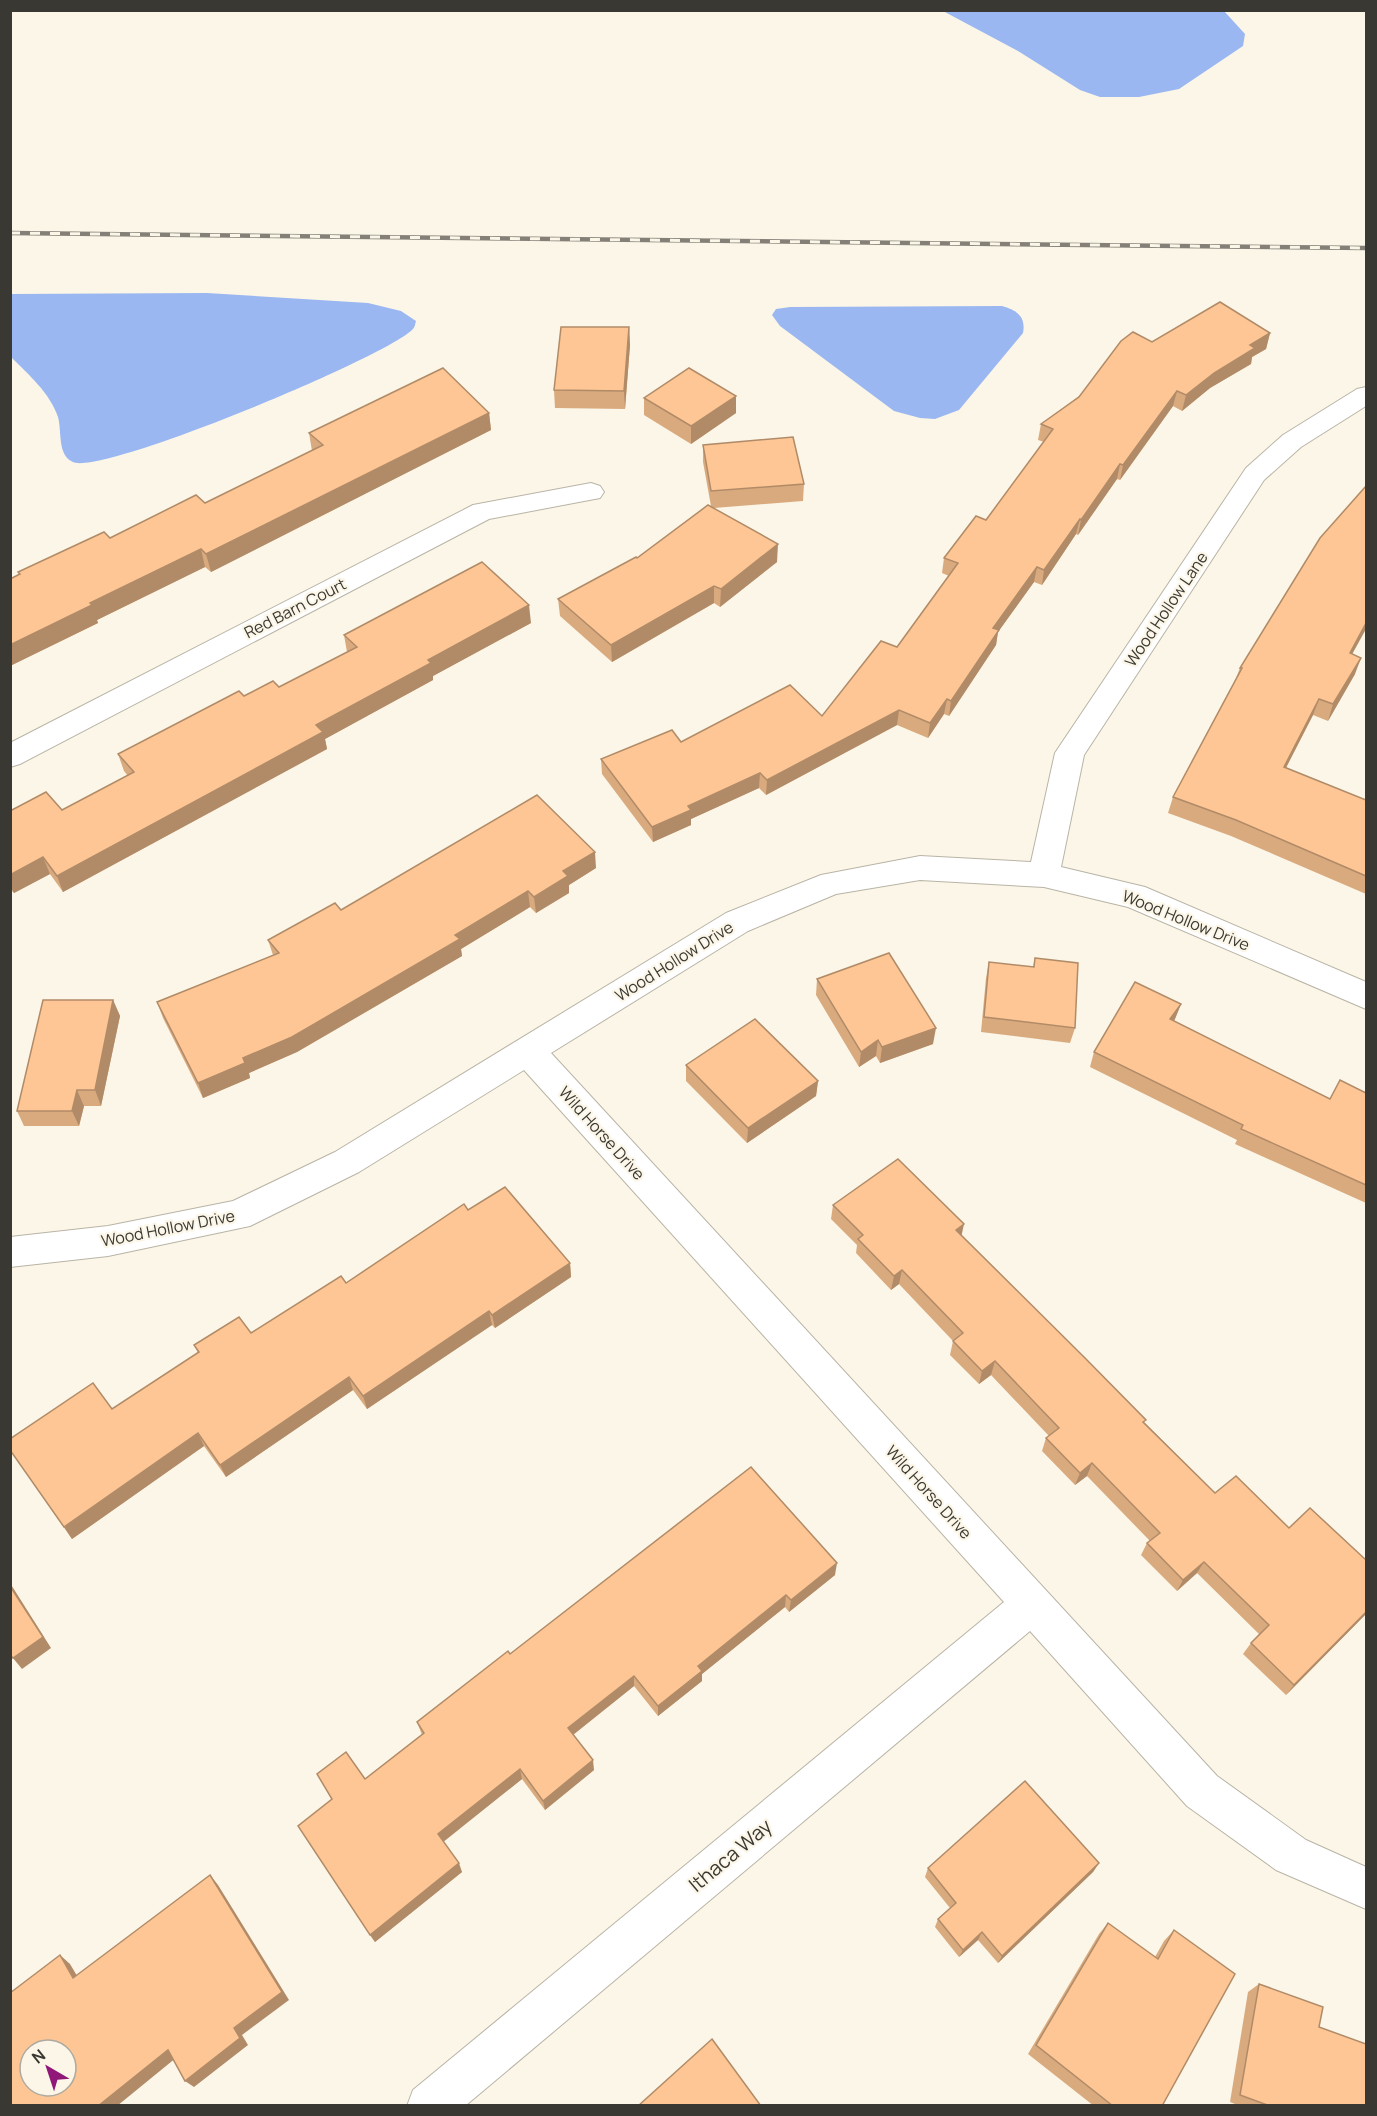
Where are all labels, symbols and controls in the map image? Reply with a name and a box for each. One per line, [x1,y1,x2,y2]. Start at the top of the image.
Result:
street label: Wood Hollow Lane [1119,547,1213,671]
street label: Red Barn Court [240,573,350,643]
street label: Wood Hollow Drive [1119,884,1253,956]
street label: Wood Hollow Drive [611,916,737,1006]
street label: Wild Horse Drive [554,1081,650,1185]
street label: Wood Hollow Drive [99,1204,237,1252]
street label: Wild Horse Drive [881,1440,977,1544]
street label: Ithaca Way [683,1812,778,1898]
north arrow [18,2038,78,2098]
text: N [27,2044,50,2069]

